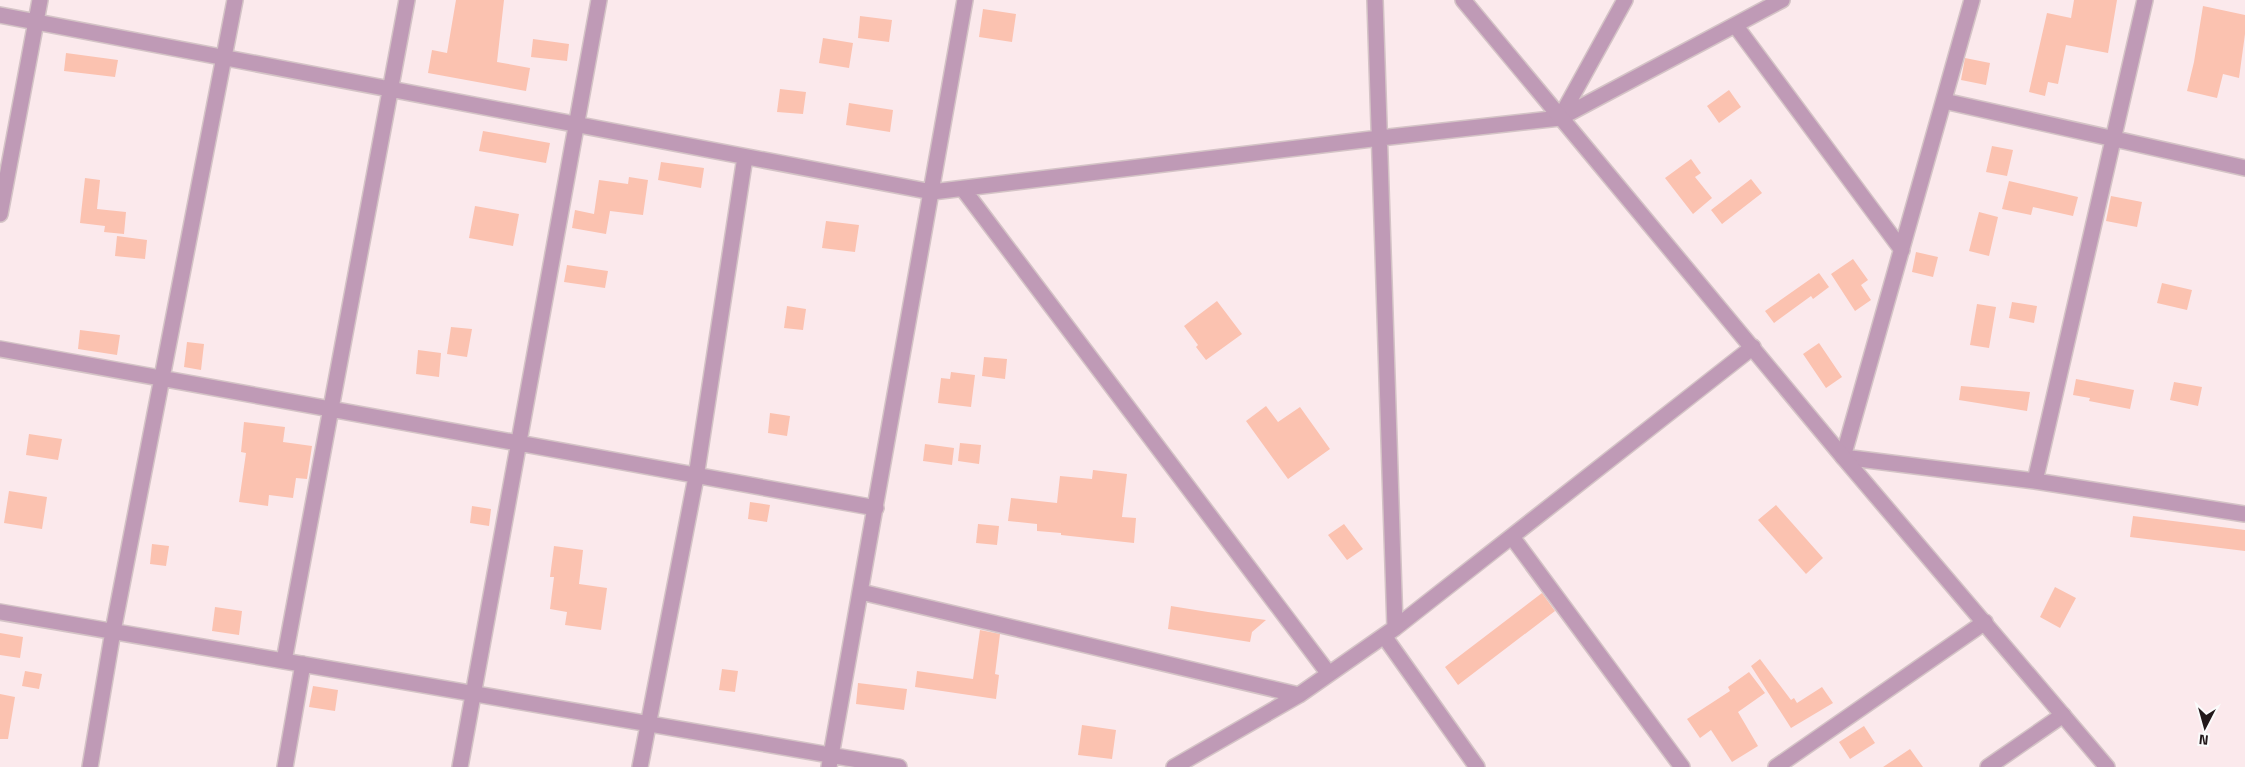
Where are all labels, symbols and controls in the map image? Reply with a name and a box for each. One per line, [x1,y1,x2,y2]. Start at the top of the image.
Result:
north arrow [2180,702,2230,752]
text: N [2198,729,2210,751]

